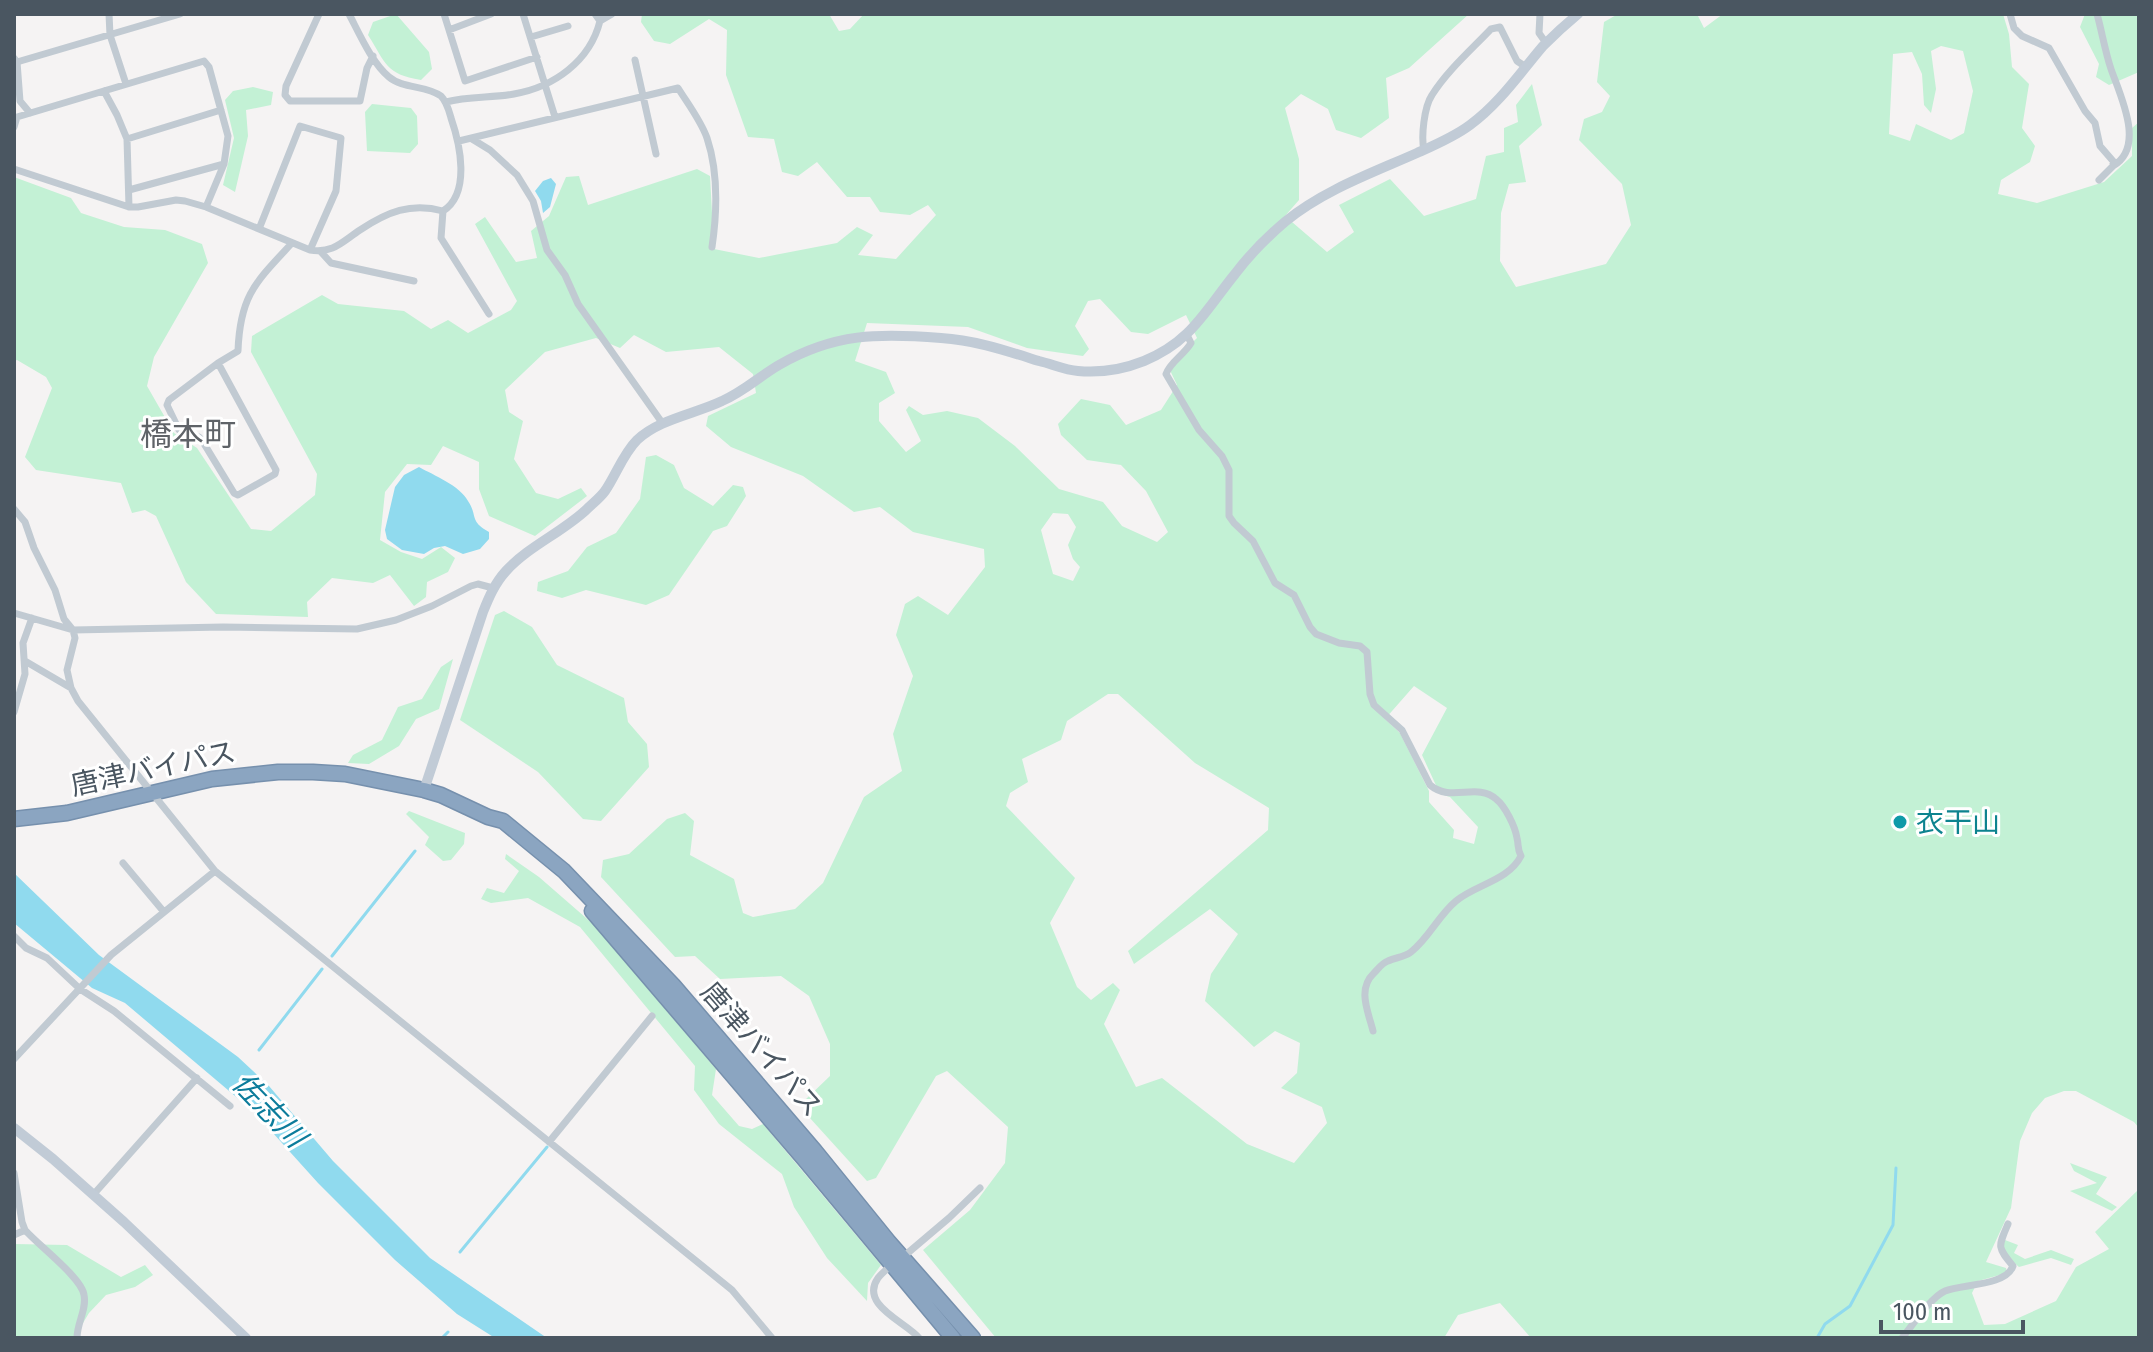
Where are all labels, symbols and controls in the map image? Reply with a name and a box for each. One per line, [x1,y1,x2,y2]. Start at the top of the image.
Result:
district label: 橋本町 [140,415,236,453]
street label: 唐津バイパス [68,735,238,802]
place label: 衣干山 [1916,806,2000,839]
marker: 衣干山 [1891,813,1909,831]
street label: 唐津バイパス [694,975,829,1123]
water label: 佐志川 [225,1065,315,1157]
scale bar [1881,1284,2023,1334]
text: 100 m [1893,1298,1951,1326]

